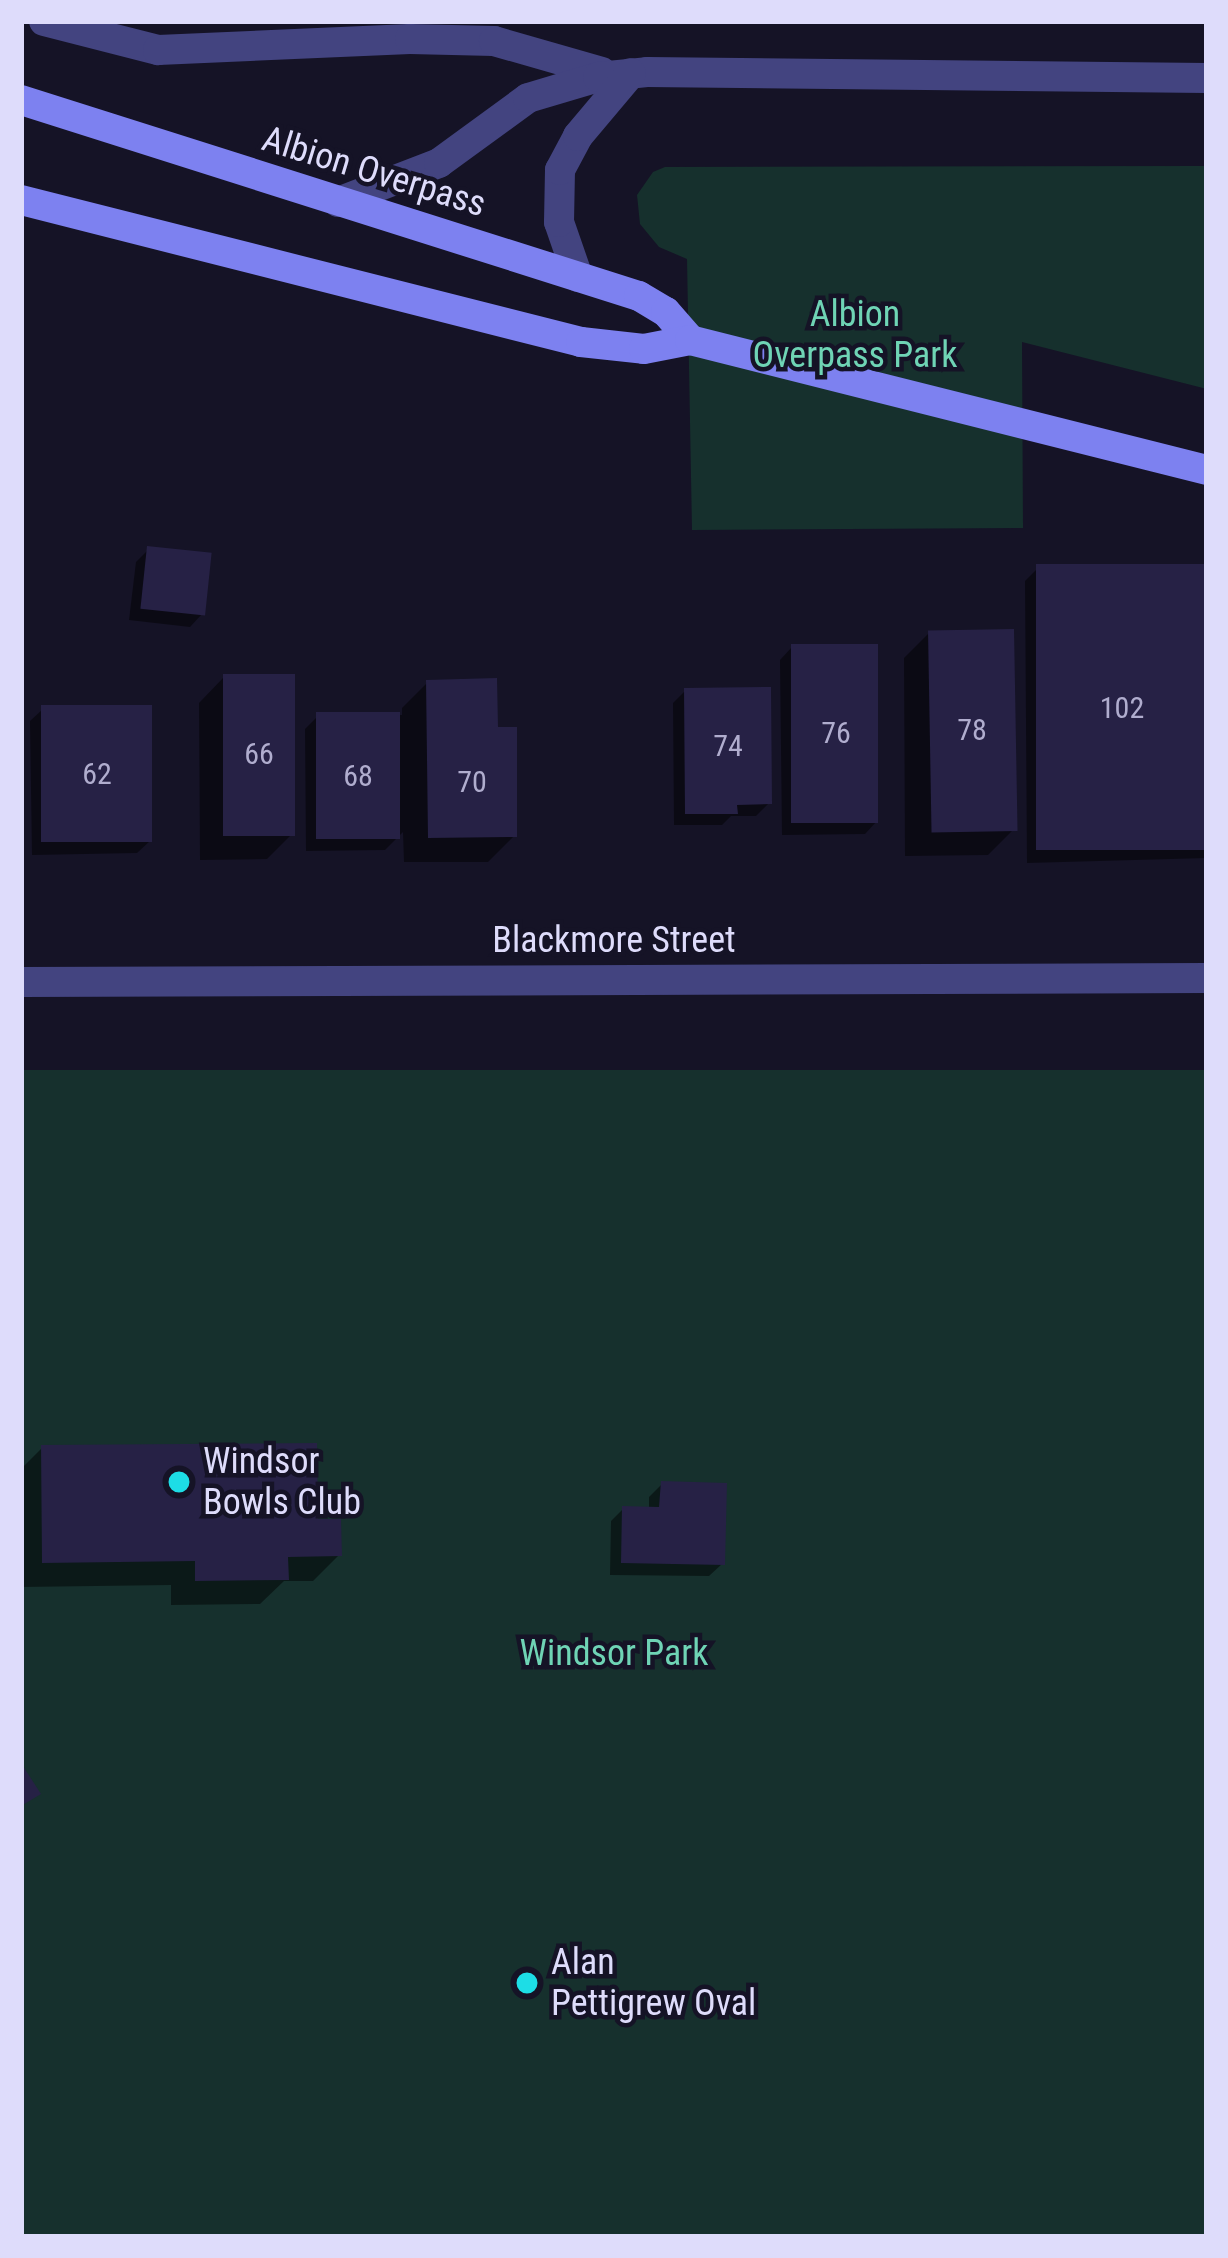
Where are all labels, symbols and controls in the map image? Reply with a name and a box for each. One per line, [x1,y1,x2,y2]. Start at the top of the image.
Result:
street label: Albion Overpass [257,118,491,226]
park label: Albion Overpass Park [753,292,957,377]
house number: 102 [1100,690,1144,726]
house number: 78 [957,712,987,748]
house number: 76 [821,715,851,751]
house number: 74 [713,728,743,764]
house number: 66 [244,736,274,772]
house number: 62 [82,756,112,792]
house number: 68 [343,758,373,794]
house number: 70 [457,764,487,800]
street label: Blackmore Street [492,919,736,963]
place label: Windsor Bowls Club [203,1439,361,1524]
marker: Windsor Bowls Club [166,1469,192,1495]
park label: Windsor Park [520,1632,708,1676]
place label: Alan Pettigrew Oval [551,1940,756,2025]
marker: Alan Pettigrew Oval [514,1970,540,1996]

